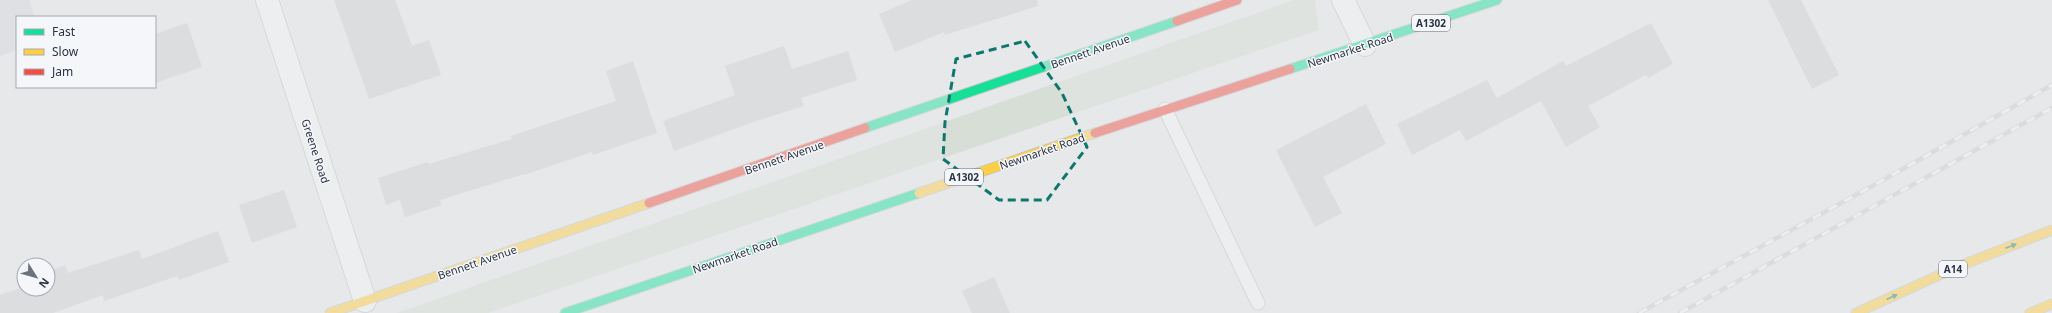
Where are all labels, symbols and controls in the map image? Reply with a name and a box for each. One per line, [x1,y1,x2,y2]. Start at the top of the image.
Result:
road number: A1302 [1412,15,1450,31]
legend [16,16,156,88]
text: Fast [52,23,76,40]
street label: Newmarket Road [1305,29,1395,71]
street label: Bennett Avenue [1049,30,1131,72]
text: Slow [52,43,79,60]
text: Jam [51,63,73,80]
street label: Greene Road [299,117,333,185]
street label: Newmarket Road [997,129,1087,173]
street label: Bennett Avenue [743,136,825,178]
road number: A1302 [945,169,983,185]
street label: Newmarket Road [690,233,780,277]
street label: Bennett Avenue [436,241,518,283]
one-way arrow [2006,243,2018,249]
north arrow [16,257,56,297]
road number: A14 [1939,261,1967,277]
text: N [36,275,53,291]
one-way arrow [1886,294,1897,300]

